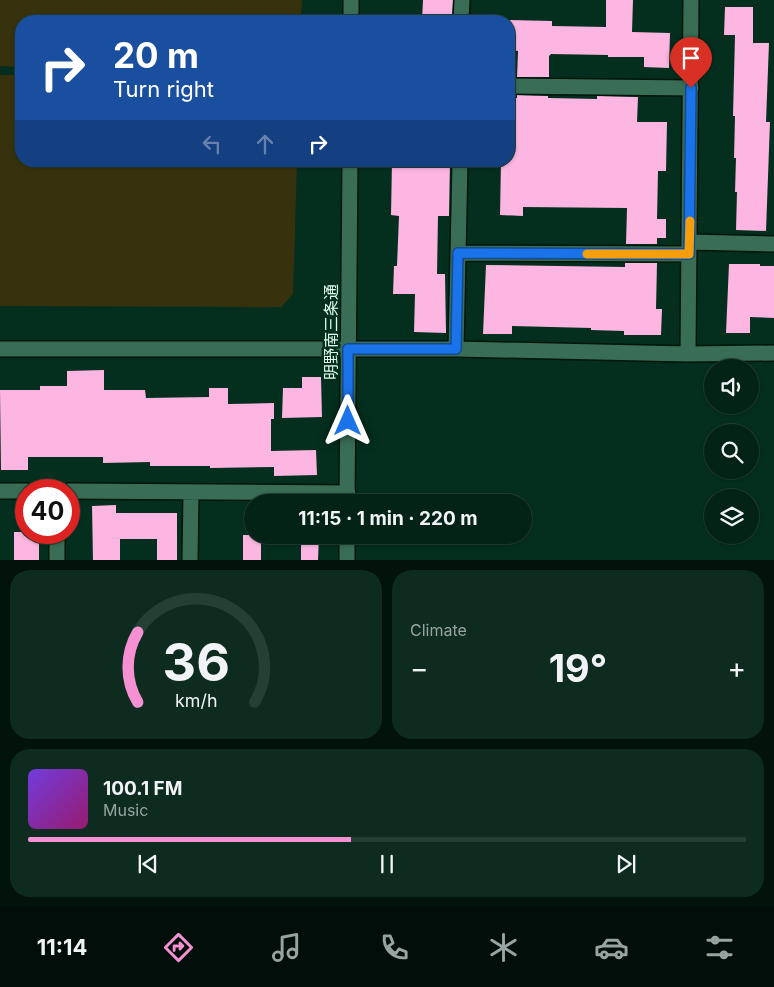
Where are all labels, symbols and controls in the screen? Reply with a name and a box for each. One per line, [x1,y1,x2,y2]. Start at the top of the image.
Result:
text: 20 m [113,34,199,76]
icon: right [30,35,95,100]
pin [670,37,712,88]
icon: arrive [677,44,705,72]
text: Turn right [113,76,214,102]
icon: left [198,130,226,158]
icon: ahead [251,130,279,158]
icon: right [304,130,332,158]
street label: 明野南三条通 [321,284,341,380]
map controls [704,359,759,544]
button: sound [704,359,759,414]
position arrow [321,394,373,446]
button: search [704,424,759,479]
speed limit sign: 40 [15,479,80,544]
button: layers [704,489,759,544]
text: 11:15 · 1 min · 220 m [298,507,478,530]
text: Climate [410,620,467,640]
text: 36 [162,631,230,694]
text: 19° [549,645,607,691]
text: − [410,651,429,685]
text: + [727,651,746,685]
text: km/h [175,690,217,711]
text: 100.1 FM [103,777,182,800]
text: Music [103,800,148,820]
icon: previous [134,850,162,878]
icon: pause [373,850,401,878]
icon: next [612,850,640,878]
icon: directions [161,930,196,965]
icon: music [269,930,304,965]
icon: phone [377,930,412,965]
icon: climate [486,930,521,965]
icon: car [594,930,629,965]
icon: filters [702,930,737,965]
text: 11:14 [37,934,87,960]

